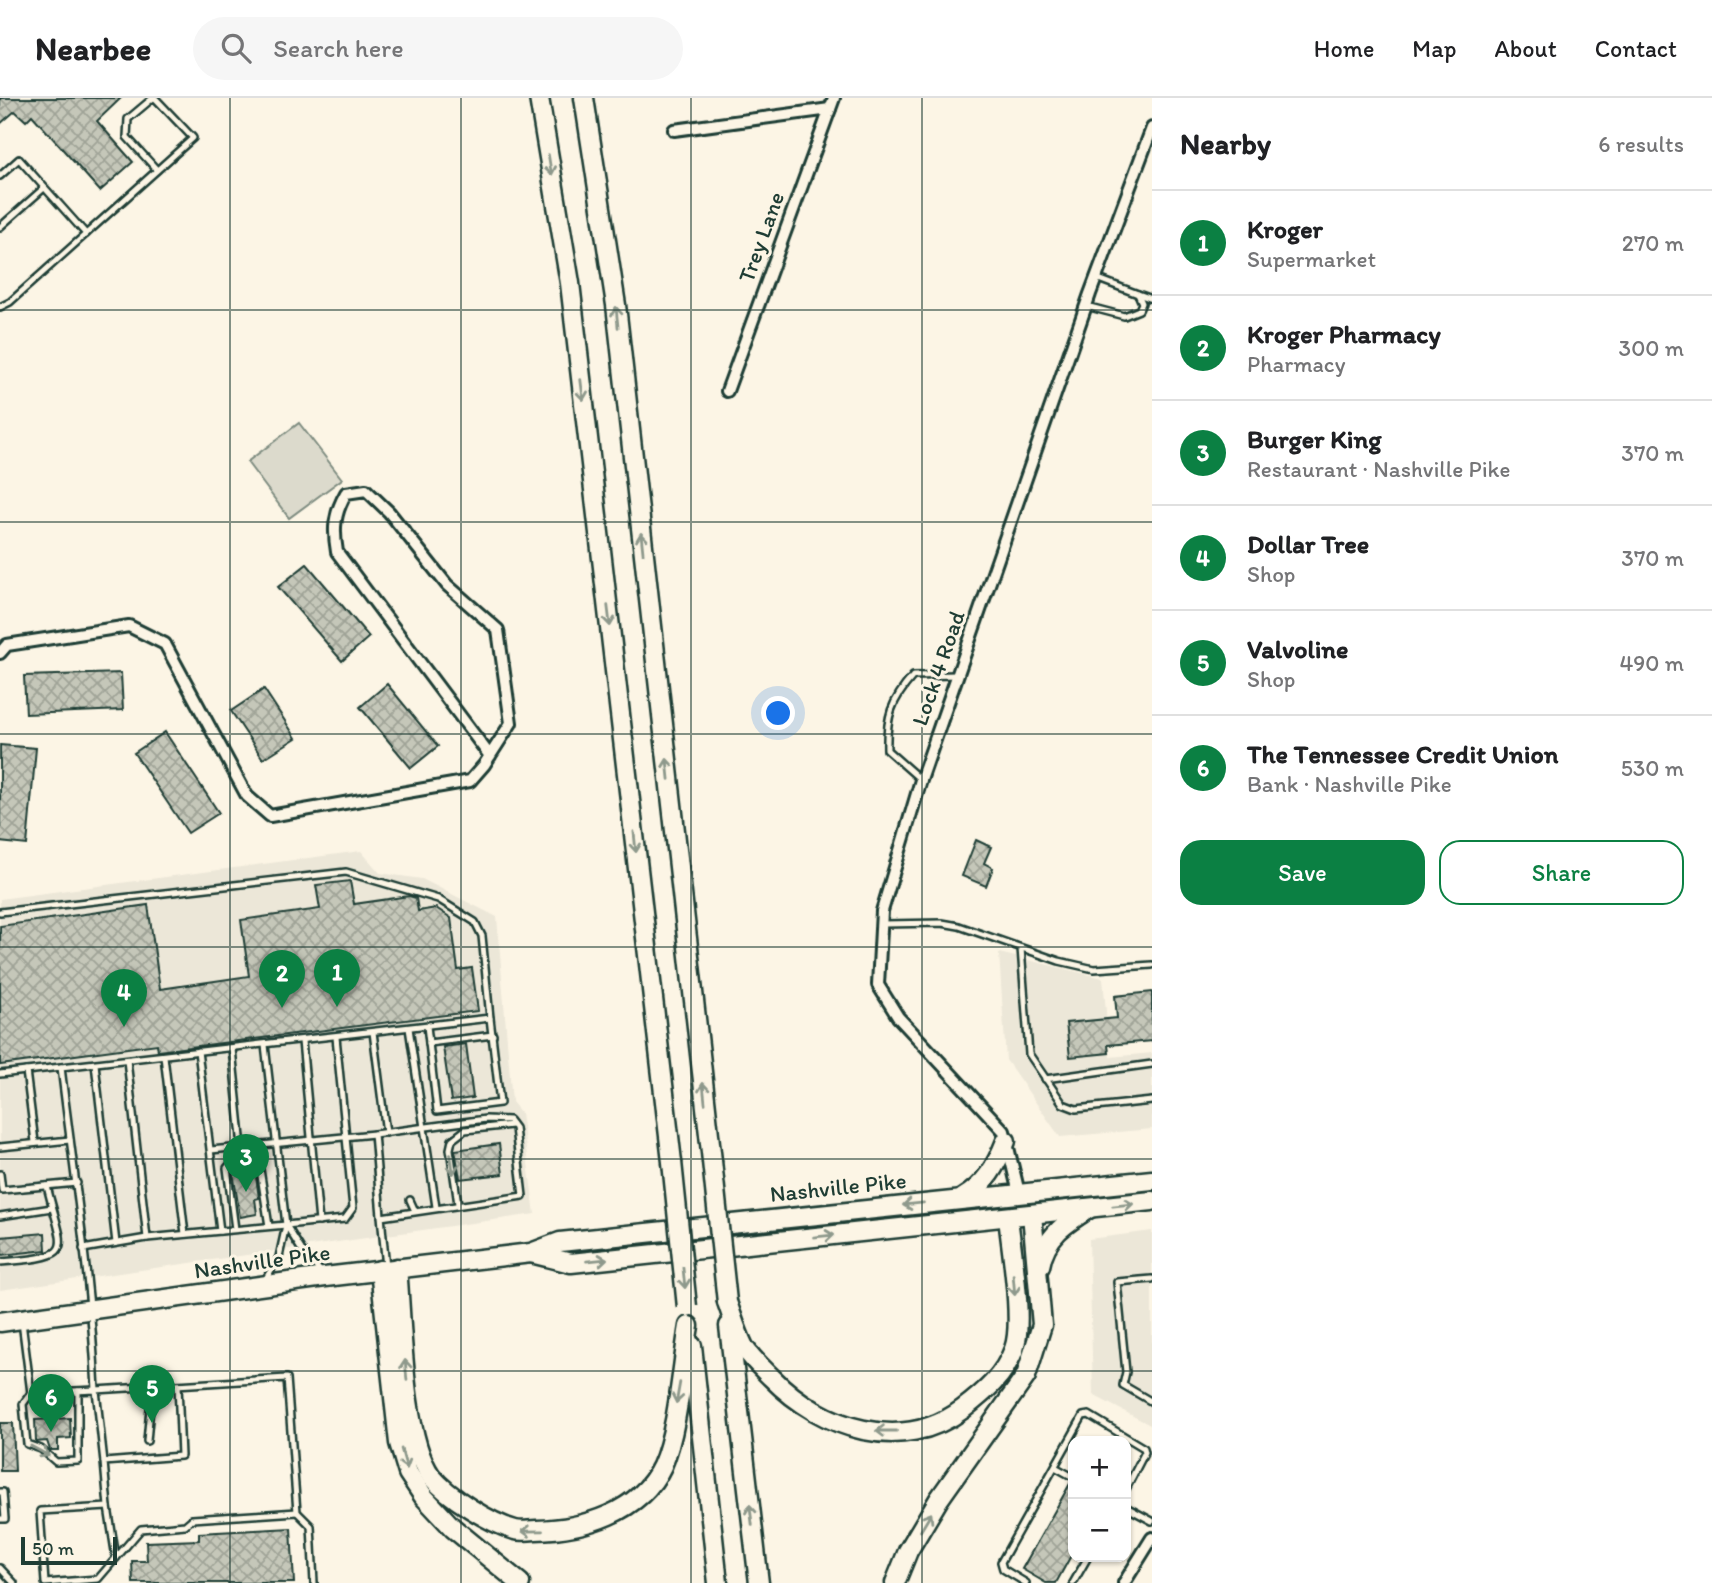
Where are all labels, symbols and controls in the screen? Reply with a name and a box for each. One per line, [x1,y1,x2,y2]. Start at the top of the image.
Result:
search box [193,17,683,80]
text: Nearbee [35,29,151,68]
icon: search [217,29,255,67]
text: Search here [273,32,404,64]
text: Home [1314,34,1374,63]
text: Map [1412,34,1456,63]
text: About [1494,34,1557,63]
text: Contact [1595,34,1677,63]
text: Nearby [1180,125,1271,162]
text: 6 results [1598,130,1684,158]
one-way arrow [544,153,557,176]
street label: Trey Lane [732,188,790,286]
text: Kroger [1247,213,1323,245]
text: 1 [1198,229,1208,257]
text: 270 m [1622,229,1684,257]
text: Supermarket [1247,245,1376,273]
one-way arrow [610,306,623,329]
text: Kroger Pharmacy [1247,318,1441,350]
text: 2 [1197,334,1209,362]
text: 300 m [1619,334,1684,362]
text: Pharmacy [1247,350,1345,378]
one-way arrow [576,379,589,401]
text: Burger King [1247,423,1381,455]
text: 3 [1197,439,1209,467]
text: 370 m [1621,439,1684,467]
text: Restaurant · Nashville Pike [1247,455,1510,483]
text: Dollar Tree [1247,528,1369,560]
one-way arrow [636,533,649,555]
text: 4 [1196,544,1210,572]
text: 370 m [1621,544,1684,572]
text: Shop [1247,560,1295,588]
one-way arrow [603,605,616,627]
street label: Lock 4 Road [905,607,971,729]
text: Valvoline [1247,633,1348,665]
text: 5 [1197,649,1209,677]
text: 490 m [1619,649,1684,677]
text: Shop [1247,665,1295,693]
your location [761,696,795,730]
text: The Tennessee Credit Union [1247,738,1558,770]
text: 6 [1197,754,1209,782]
text: 530 m [1621,754,1684,782]
one-way arrow [661,759,674,781]
text: Bank · Nashville Pike [1247,770,1452,798]
one-way arrow [629,831,642,853]
button: Save [1180,840,1425,905]
button: Share [1439,840,1684,905]
pin: 1 [314,949,360,1007]
pin: 2 [259,950,305,1008]
pin: 4 [101,969,147,1027]
one-way arrow [698,1082,711,1105]
pin: 3 [223,1134,269,1192]
one-way arrow [446,1152,459,1175]
street label: Nashville Pike [768,1166,908,1208]
one-way arrow [903,1197,925,1210]
one-way arrow [1111,1198,1134,1211]
one-way arrow [812,1230,835,1243]
street label: Nashville Pike [192,1238,332,1284]
one-way arrow [586,1253,608,1266]
one-way arrow [678,1267,691,1289]
one-way arrow [1008,1273,1021,1296]
one-way arrow [400,1359,413,1382]
pin: 5 [129,1365,175,1423]
pin: 6 [28,1374,74,1432]
one-way arrow [671,1381,684,1404]
one-way arrow [874,1424,897,1438]
map controls [1068,1436,1131,1562]
button: + [1068,1436,1131,1499]
one-way arrow [29,1444,49,1458]
one-way arrow [398,1447,411,1469]
button: − [1068,1499,1131,1562]
one-way arrow [745,1504,758,1527]
one-way arrow [919,1513,933,1533]
one-way arrow [521,1524,544,1537]
scale bar [21,1534,117,1566]
text: 50 m [32,1537,74,1560]

